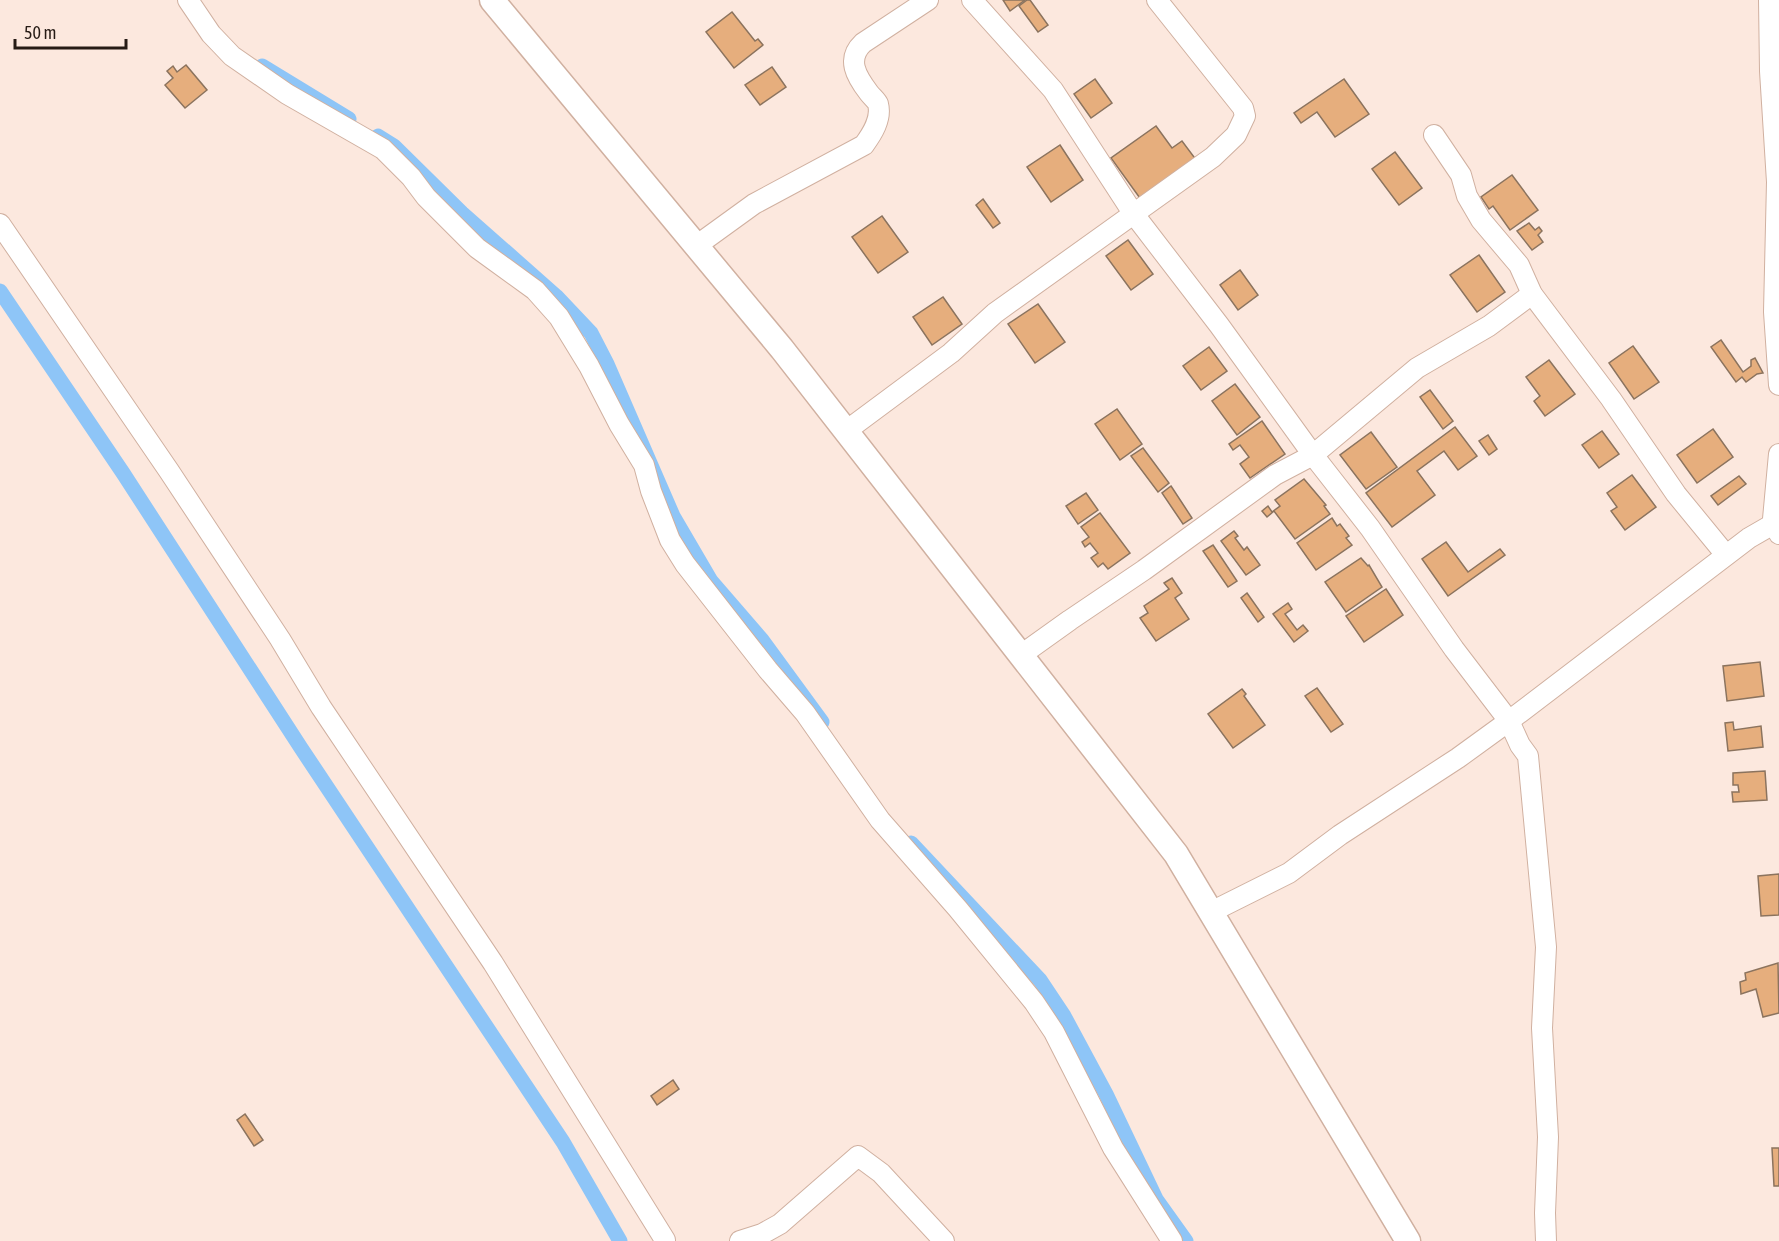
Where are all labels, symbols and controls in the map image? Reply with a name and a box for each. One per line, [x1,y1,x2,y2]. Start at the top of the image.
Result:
scale bar [15,12,126,50]
text: 50 m [24,22,56,43]

